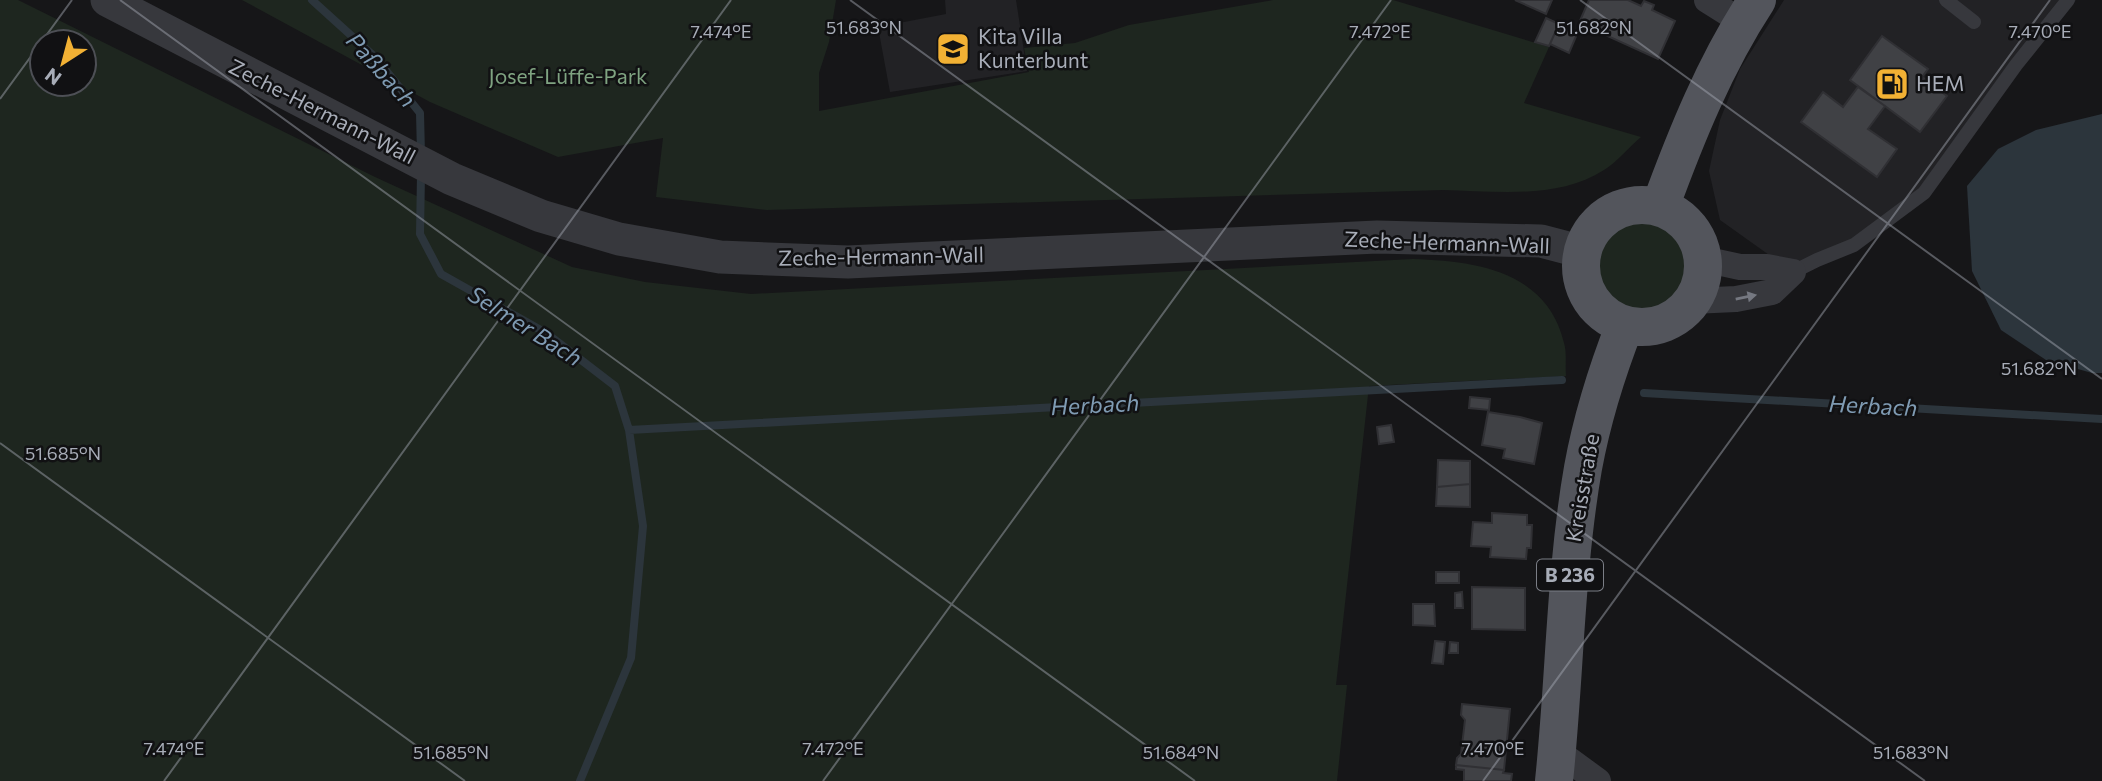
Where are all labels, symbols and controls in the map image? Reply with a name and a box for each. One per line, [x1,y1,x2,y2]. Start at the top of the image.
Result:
text: 51.683°N [826,16,902,38]
text: 51.682°N [1556,16,1632,38]
text: 7.474°E [690,20,752,42]
text: 7.472°E [1349,20,1411,42]
text: 7.470°E [2008,20,2072,42]
place label: Kita Villa Kunterbunt [978,23,1088,72]
water label: Paßbach [341,26,422,112]
north arrow [28,28,98,98]
school or university icon: Kita Villa Kunterbunt [934,30,972,68]
street label: Zeche-Hermann-Wall [225,53,420,169]
park label: Josef-Lüffe-Park [489,63,647,88]
text: N [40,64,65,91]
fuel station icon: HEM [1873,65,1911,103]
place label: HEM [1916,70,1964,95]
street label: Zeche-Hermann-Wall [1344,225,1550,258]
street label: Zeche-Hermann-Wall [778,241,984,270]
water label: Selmer Bach [464,279,588,371]
one-way arrow [1735,291,1757,302]
text: 51.682°N [2001,357,2077,379]
water label: Herbach [1050,388,1140,420]
water label: Herbach [1828,389,1918,421]
street label: Kreisstraße [1560,432,1603,544]
text: 51.685°N [25,442,101,464]
road number: B 236 [1537,560,1603,590]
text: 7.474°E [143,737,205,759]
text: 7.472°E [802,737,864,759]
text: 7.470°E [1461,737,1525,759]
text: 51.685°N [413,741,489,763]
text: 51.684°N [1143,741,1219,763]
text: 51.683°N [1873,741,1949,763]

